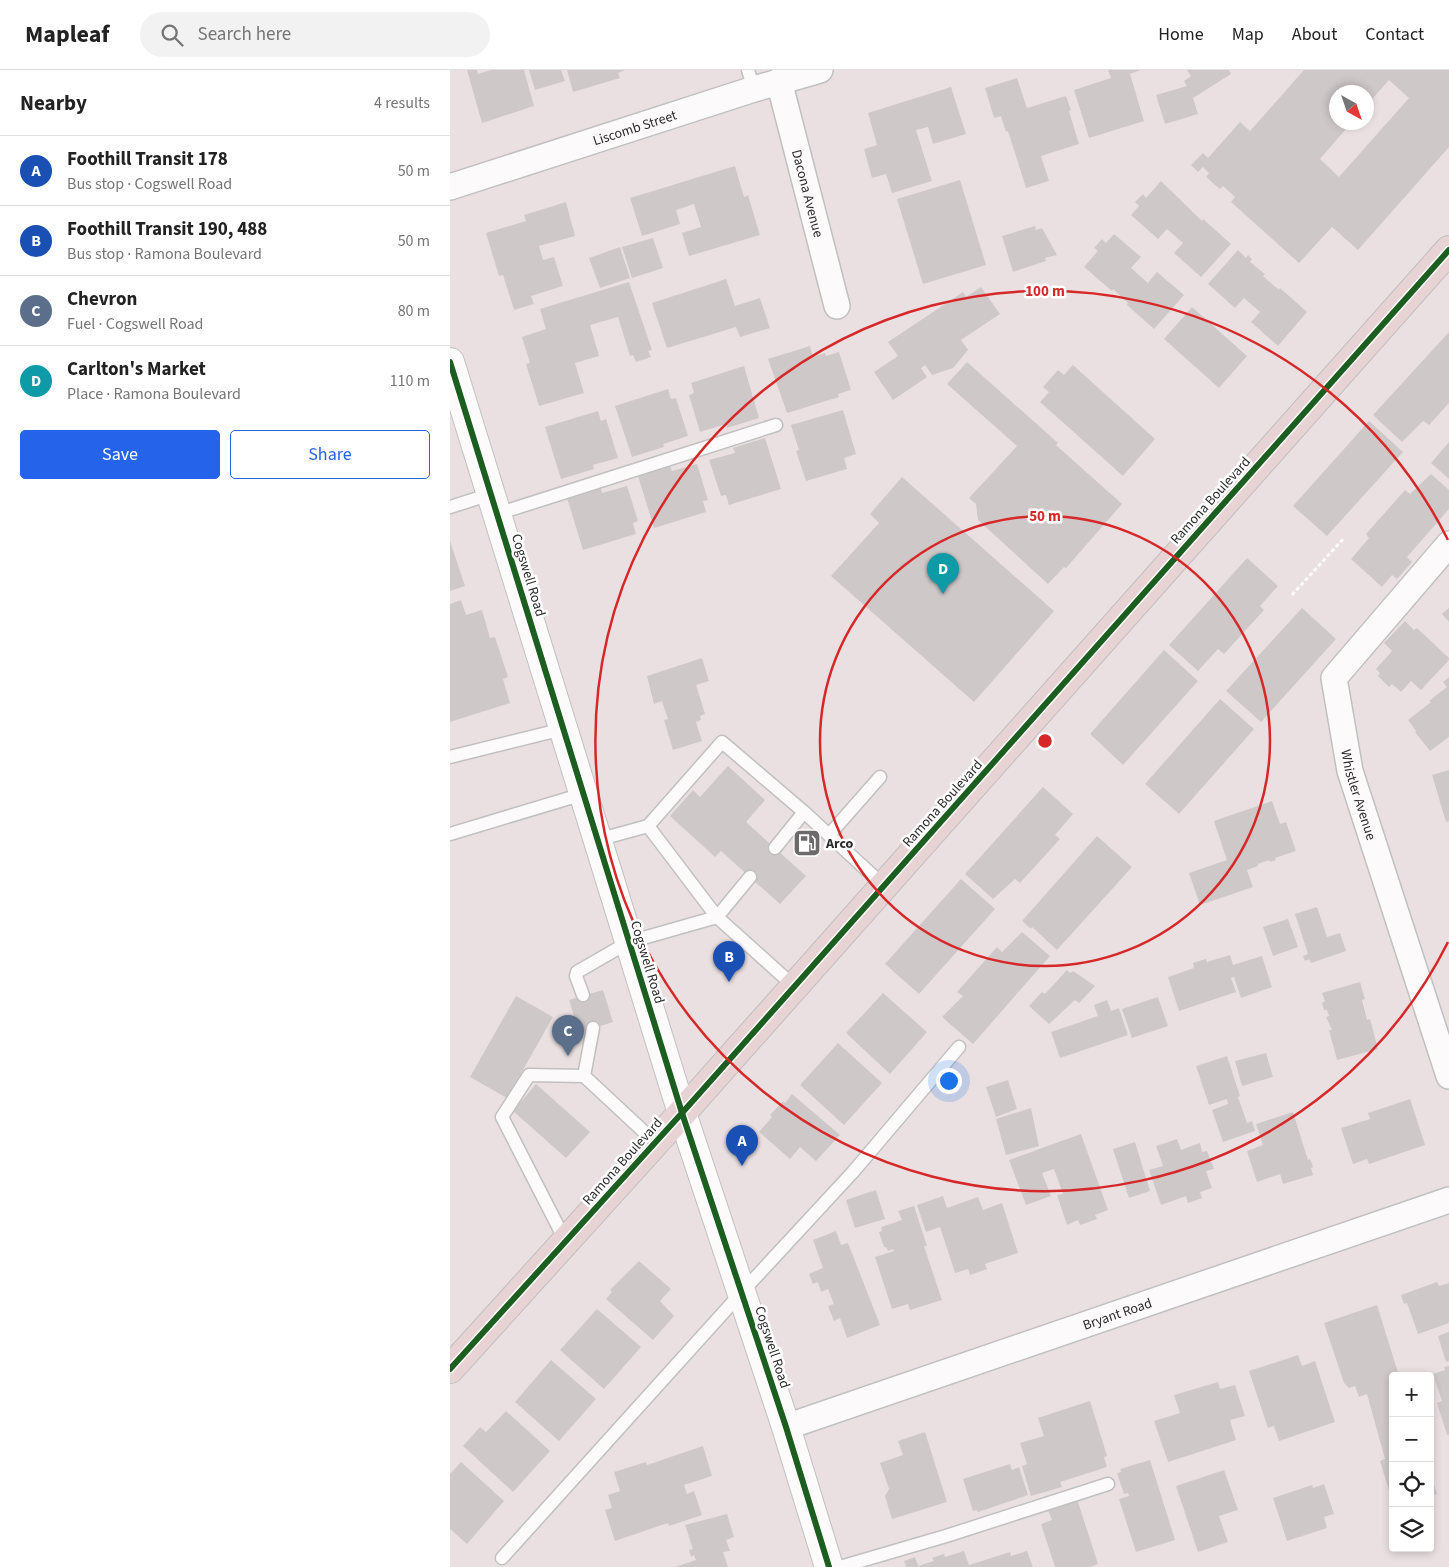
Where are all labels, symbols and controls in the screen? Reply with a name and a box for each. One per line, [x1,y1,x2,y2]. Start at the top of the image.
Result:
search box [140,12,490,57]
text: Mapleaf [25,17,110,52]
icon: search [158,21,186,49]
text: Search here [198,21,291,48]
text: Home [1158,22,1204,47]
text: Map [1232,22,1264,47]
text: About [1292,22,1337,47]
text: Contact [1365,22,1424,47]
north arrow [1329,85,1374,130]
text: Nearby [20,88,87,118]
text: 4 results [374,92,430,114]
street label: Liscomb Street [590,105,680,151]
text: Foothill Transit 178 [67,146,228,173]
street label: Dacona Avenue [786,147,828,240]
text: A [31,160,41,182]
text: 50 m [398,160,430,182]
text: Bus stop · Cogswell Road [67,173,232,195]
text: Foothill Transit 190, 488 [67,216,267,243]
text: B [31,230,41,252]
text: 50 m [398,230,430,252]
text: Bus stop · Ramona Boulevard [67,243,262,265]
text: 100 m [1025,281,1065,302]
text: Chevron [67,286,137,313]
text: C [31,300,41,322]
text: 80 m [398,300,430,322]
text: Fuel · Cogswell Road [67,313,203,335]
text: Carlton's Market [67,356,206,383]
text: D [31,370,41,392]
text: 110 m [390,370,430,392]
text: Place · Ramona Boulevard [67,383,241,405]
button: Save [20,430,220,479]
button: Share [230,430,430,479]
street label: Ramona Boulevard [1166,453,1255,549]
text: 50 m [1029,506,1061,527]
street label: Cogswell Road [506,532,550,619]
pin: D [927,553,959,594]
centre of rings [1036,732,1054,750]
street label: Whistler Avenue [1335,748,1381,843]
street label: Ramona Boulevard [898,756,987,852]
fuel station icon: Arco [792,828,822,858]
place label: Arco [825,834,854,854]
street label: Cogswell Road [625,919,669,1006]
pin: B [713,941,745,982]
pin: C [552,1015,584,1056]
your location [936,1068,962,1094]
street label: Ramona Boulevard [578,1114,667,1210]
pin: A [726,1125,758,1166]
street label: Bryant Road [1080,1293,1155,1336]
street label: Cogswell Road [749,1304,795,1391]
map controls [1389,1372,1434,1552]
button: + [1389,1372,1434,1417]
button: − [1389,1417,1434,1462]
button: locate [1389,1462,1434,1507]
button: layers [1389,1507,1434,1552]

